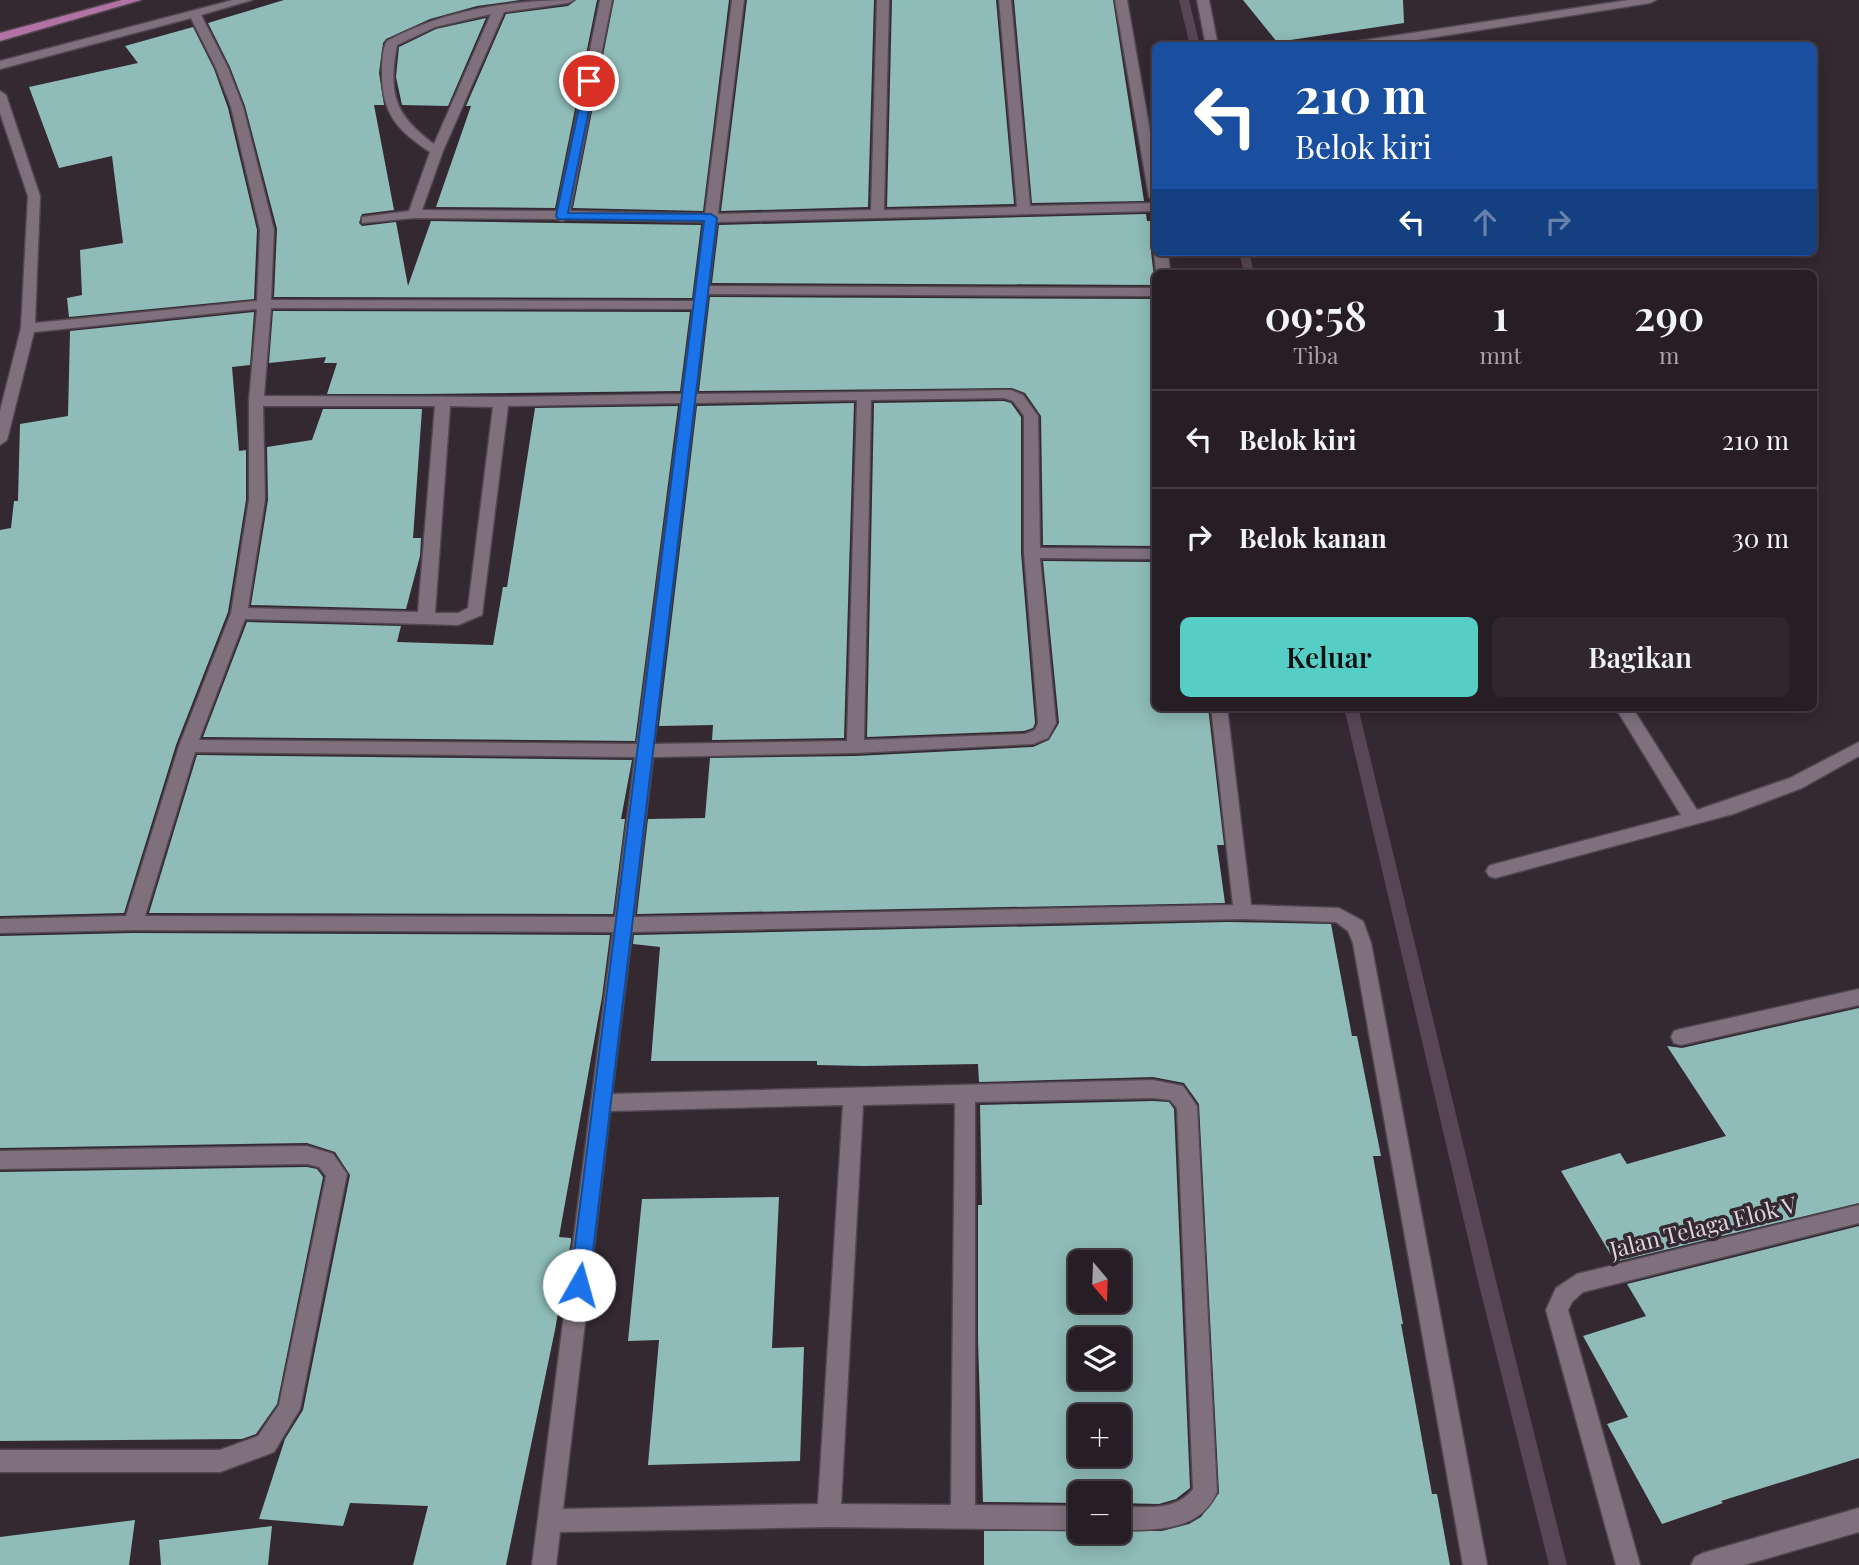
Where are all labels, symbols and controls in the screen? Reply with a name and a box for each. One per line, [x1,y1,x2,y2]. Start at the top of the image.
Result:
pin [559,51,619,111]
text: 210 m [1295,61,1427,126]
icon: arrive [570,62,608,100]
icon: left [1180,70,1271,161]
text: Belok kiri [1295,124,1432,167]
icon: left [1393,203,1431,241]
icon: ahead [1466,203,1504,241]
icon: right [1539,203,1577,241]
text: 09:58 [1264,286,1367,342]
text: 1 [1493,286,1509,342]
text: 290 [1634,286,1705,342]
text: Tiba [1293,339,1338,370]
text: mnt [1479,339,1522,370]
text: m [1659,339,1680,370]
icon: left [1180,420,1218,458]
text: Belok kiri [1239,422,1356,457]
text: 210 m [1722,422,1789,457]
icon: right [1180,518,1218,556]
text: Belok kanan [1239,520,1387,555]
text: 30 m [1732,520,1789,555]
button: Keluar [1180,617,1478,697]
button: Bagikan [1492,617,1789,697]
street label: Jalan Telaga Elok V [1605,1188,1800,1264]
position arrow [542,1248,616,1322]
north arrow [1068,1250,1130,1312]
map controls [1068,1250,1131,1544]
button: layers [1068,1327,1131,1390]
button: + [1068,1404,1131,1467]
button: − [1068,1481,1131,1544]

